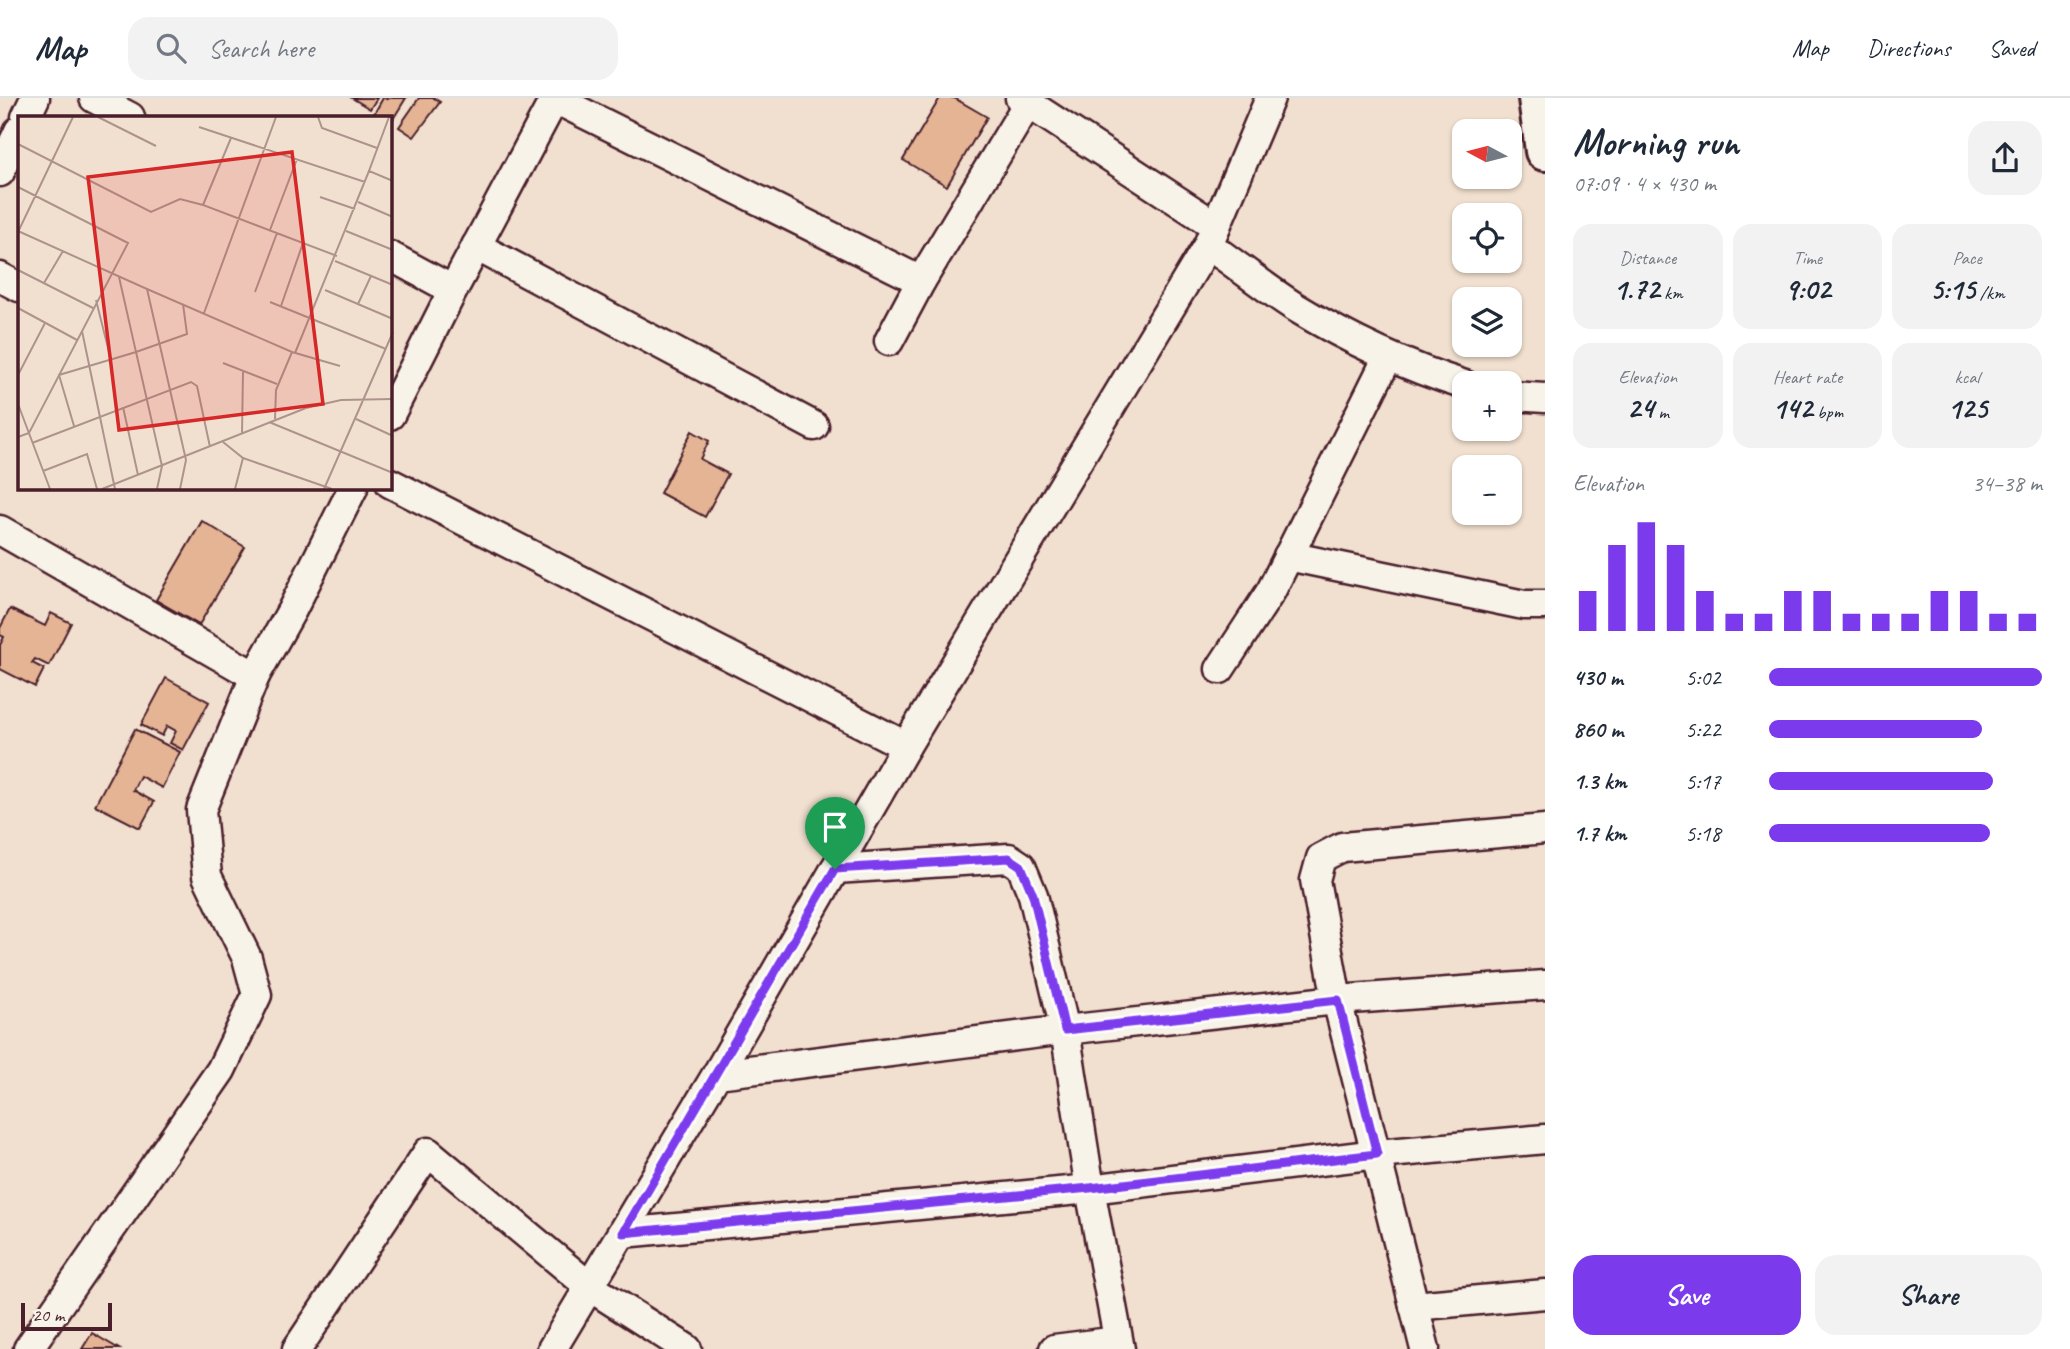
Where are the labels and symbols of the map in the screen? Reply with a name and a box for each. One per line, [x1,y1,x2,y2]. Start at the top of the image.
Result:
inset map [18,116,392,490]
north arrow [1452,119,1522,189]
pin [805,797,865,869]
scale bar [21,1300,112,1332]

